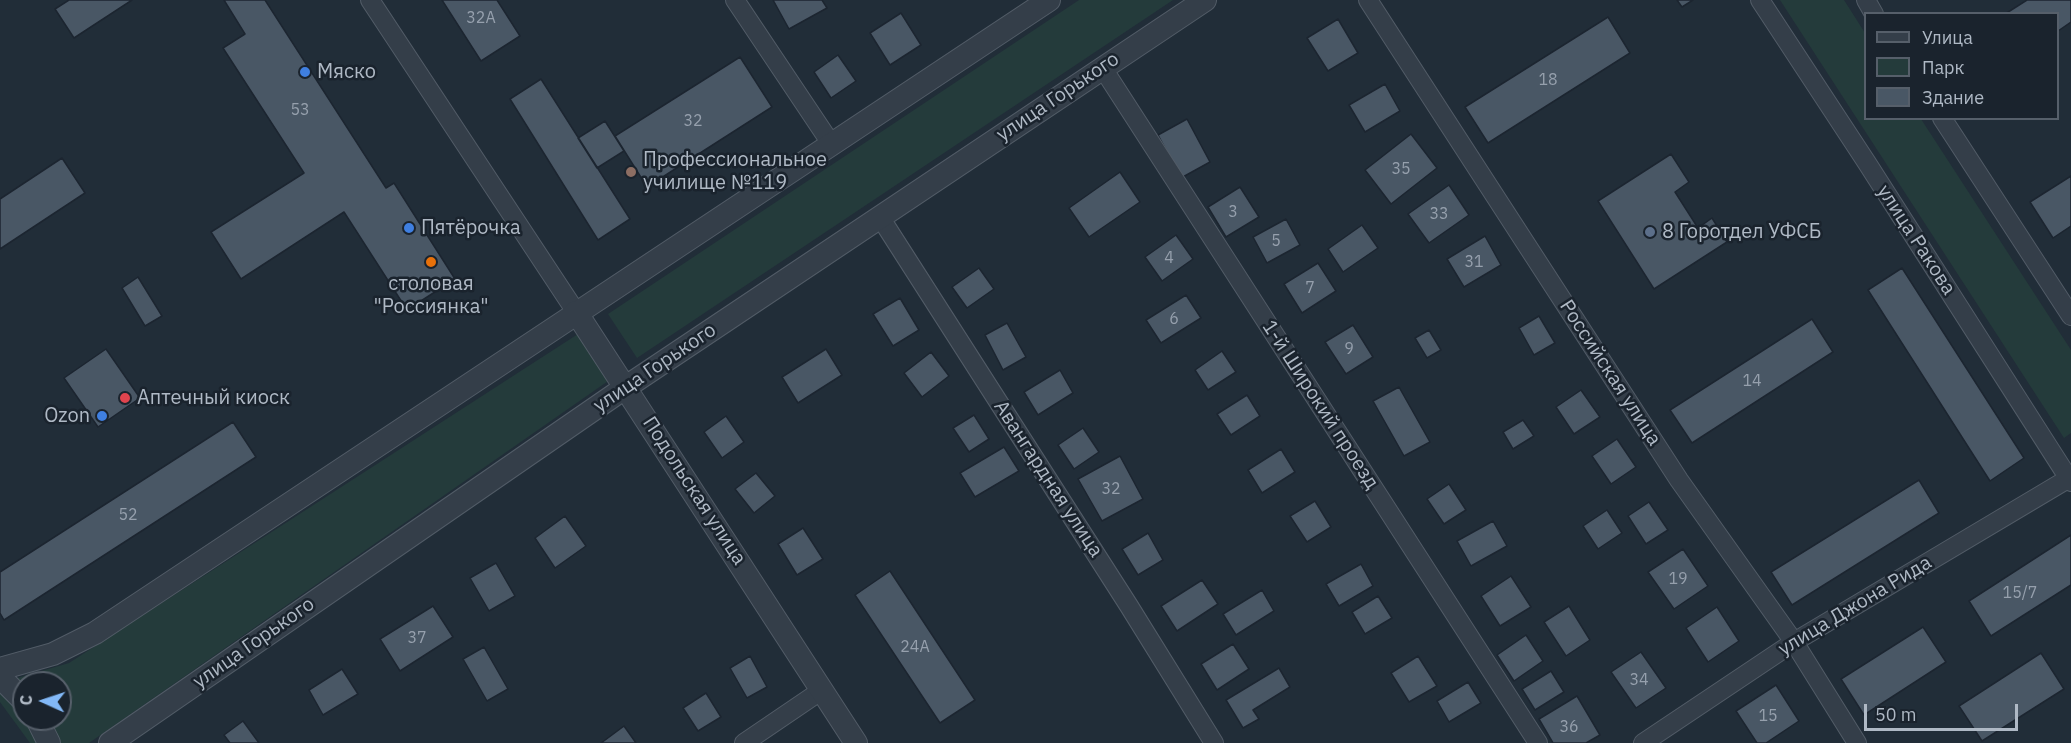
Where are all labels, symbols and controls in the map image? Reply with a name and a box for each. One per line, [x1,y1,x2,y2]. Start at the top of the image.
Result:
house number: 32А [466,8,496,28]
legend [1864,12,2059,120]
text: Улица [1922,26,1973,49]
street label: улица Горького [992,47,1124,147]
text: Парк [1922,56,1964,79]
place label: Мяско [317,60,376,84]
marker: Мяско [298,65,312,79]
house number: 18 [1538,70,1558,90]
text: Здание [1922,86,1984,109]
house number: 53 [290,100,310,120]
house number: 32 [683,111,703,131]
place label: Профессиональное училище №119 [643,148,827,195]
house number: 35 [1391,159,1411,179]
marker: Профессиональное училище №119 [624,165,638,179]
street label: улица Ракова [1872,180,1960,300]
house number: 3 [1228,202,1238,222]
house number: 33 [1429,204,1449,224]
place label: Пятёрочка [421,216,521,240]
place label: 8 Горотдел УФСБ [1662,220,1821,244]
marker: Пятёрочка [402,221,416,235]
marker: 8 Горотдел УФСБ [1643,225,1657,239]
house number: 5 [1271,231,1281,251]
house number: 4 [1164,248,1174,268]
house number: 31 [1464,252,1484,272]
marker: столовая "Россиянка" [424,255,438,269]
place label: столовая "Россиянка" [373,272,489,319]
house number: 7 [1305,278,1315,298]
street label: Российская улица [1554,296,1666,450]
house number: 6 [1169,309,1179,329]
street label: 1-й Широкий проезд [1256,316,1384,494]
street label: улица Горького [589,318,721,418]
house number: 9 [1344,339,1354,359]
house number: 14 [1742,371,1762,391]
place label: Аптечный киоск [137,386,290,410]
marker: Аптечный киоск [118,391,132,405]
street label: Авангардная улица [988,396,1108,562]
place label: Ozon [44,404,90,428]
marker: Ozon [95,409,109,423]
street label: Подольская улица [637,412,751,570]
house number: 32 [1101,479,1121,499]
house number: 52 [118,505,138,525]
street label: улица Джона Рида [1774,551,1936,661]
house number: 19 [1668,569,1688,589]
house number: 15/7 [2003,583,2037,603]
street label: улица Горького [189,592,319,694]
house number: 37 [407,628,427,648]
house number: 24А [900,637,930,657]
house number: 34 [1629,670,1649,690]
north arrow [12,671,72,731]
scale bar [1867,692,2022,730]
text: С [16,694,36,706]
text: 50 m [1875,703,1917,726]
house number: 15 [1758,706,1778,726]
house number: 36 [1559,717,1579,737]

